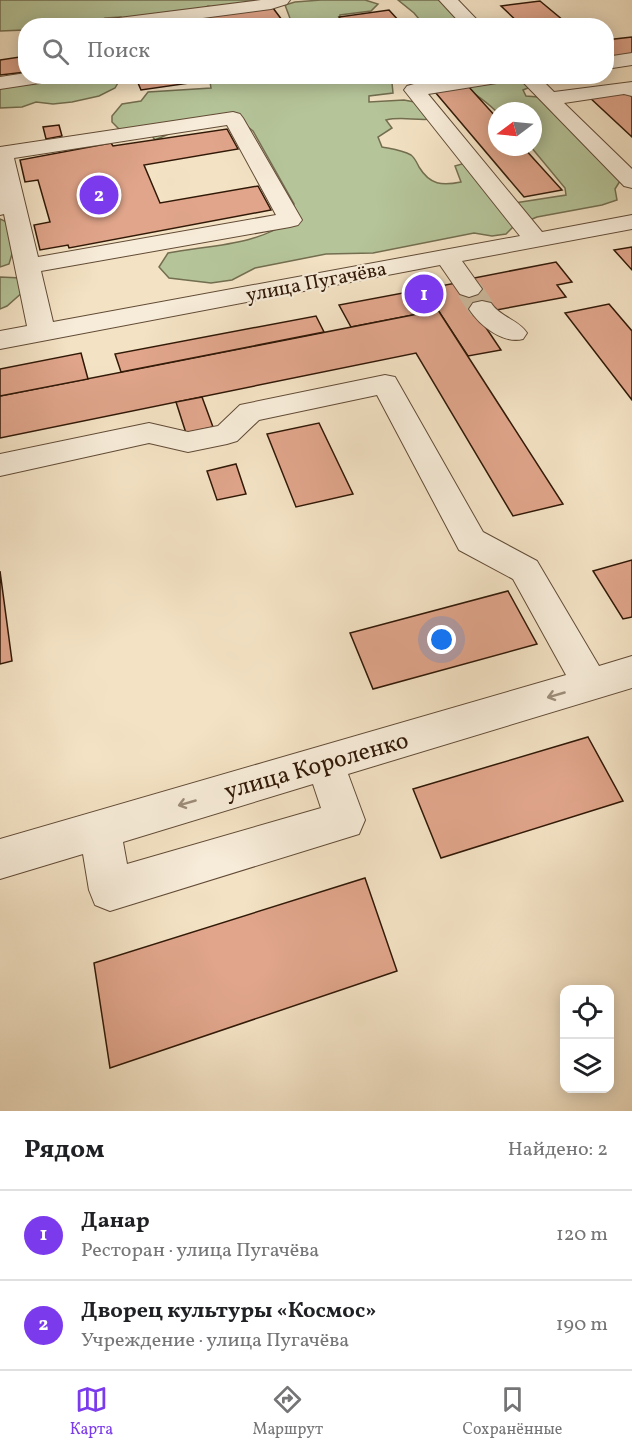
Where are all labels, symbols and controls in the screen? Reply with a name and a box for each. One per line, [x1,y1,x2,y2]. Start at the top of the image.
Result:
search box [18,18,614,84]
icon: search [39,35,72,68]
text: Поиск [87,36,150,67]
north arrow [488,102,542,156]
pin: 2 [80,172,118,218]
street label: улица Пугачёва [244,256,389,310]
pin: 1 [404,272,444,316]
your location [427,625,456,654]
one-way arrow [547,690,566,701]
street label: улица Короленко [220,724,413,810]
one-way arrow [178,798,197,809]
map controls [560,985,614,1093]
button: locate [560,985,614,1039]
button: layers [560,1039,614,1093]
text: Рядом [24,1132,104,1168]
text: Найдено: 2 [508,1136,608,1164]
text: Данар [81,1206,150,1237]
text: 1 [39,1221,48,1249]
text: 120 m [556,1221,608,1249]
text: Ресторан · улица Пугачёва [81,1237,319,1265]
text: Дворец культуры «Космос» [81,1296,376,1327]
text: 2 [38,1311,49,1339]
text: 190 m [556,1311,608,1339]
text: Учреждение · улица Пугачёва [81,1327,349,1355]
tab: Карта [70,1383,113,1441]
tab: Маршрут [252,1383,323,1441]
tab: Сохранённые [462,1383,562,1441]

